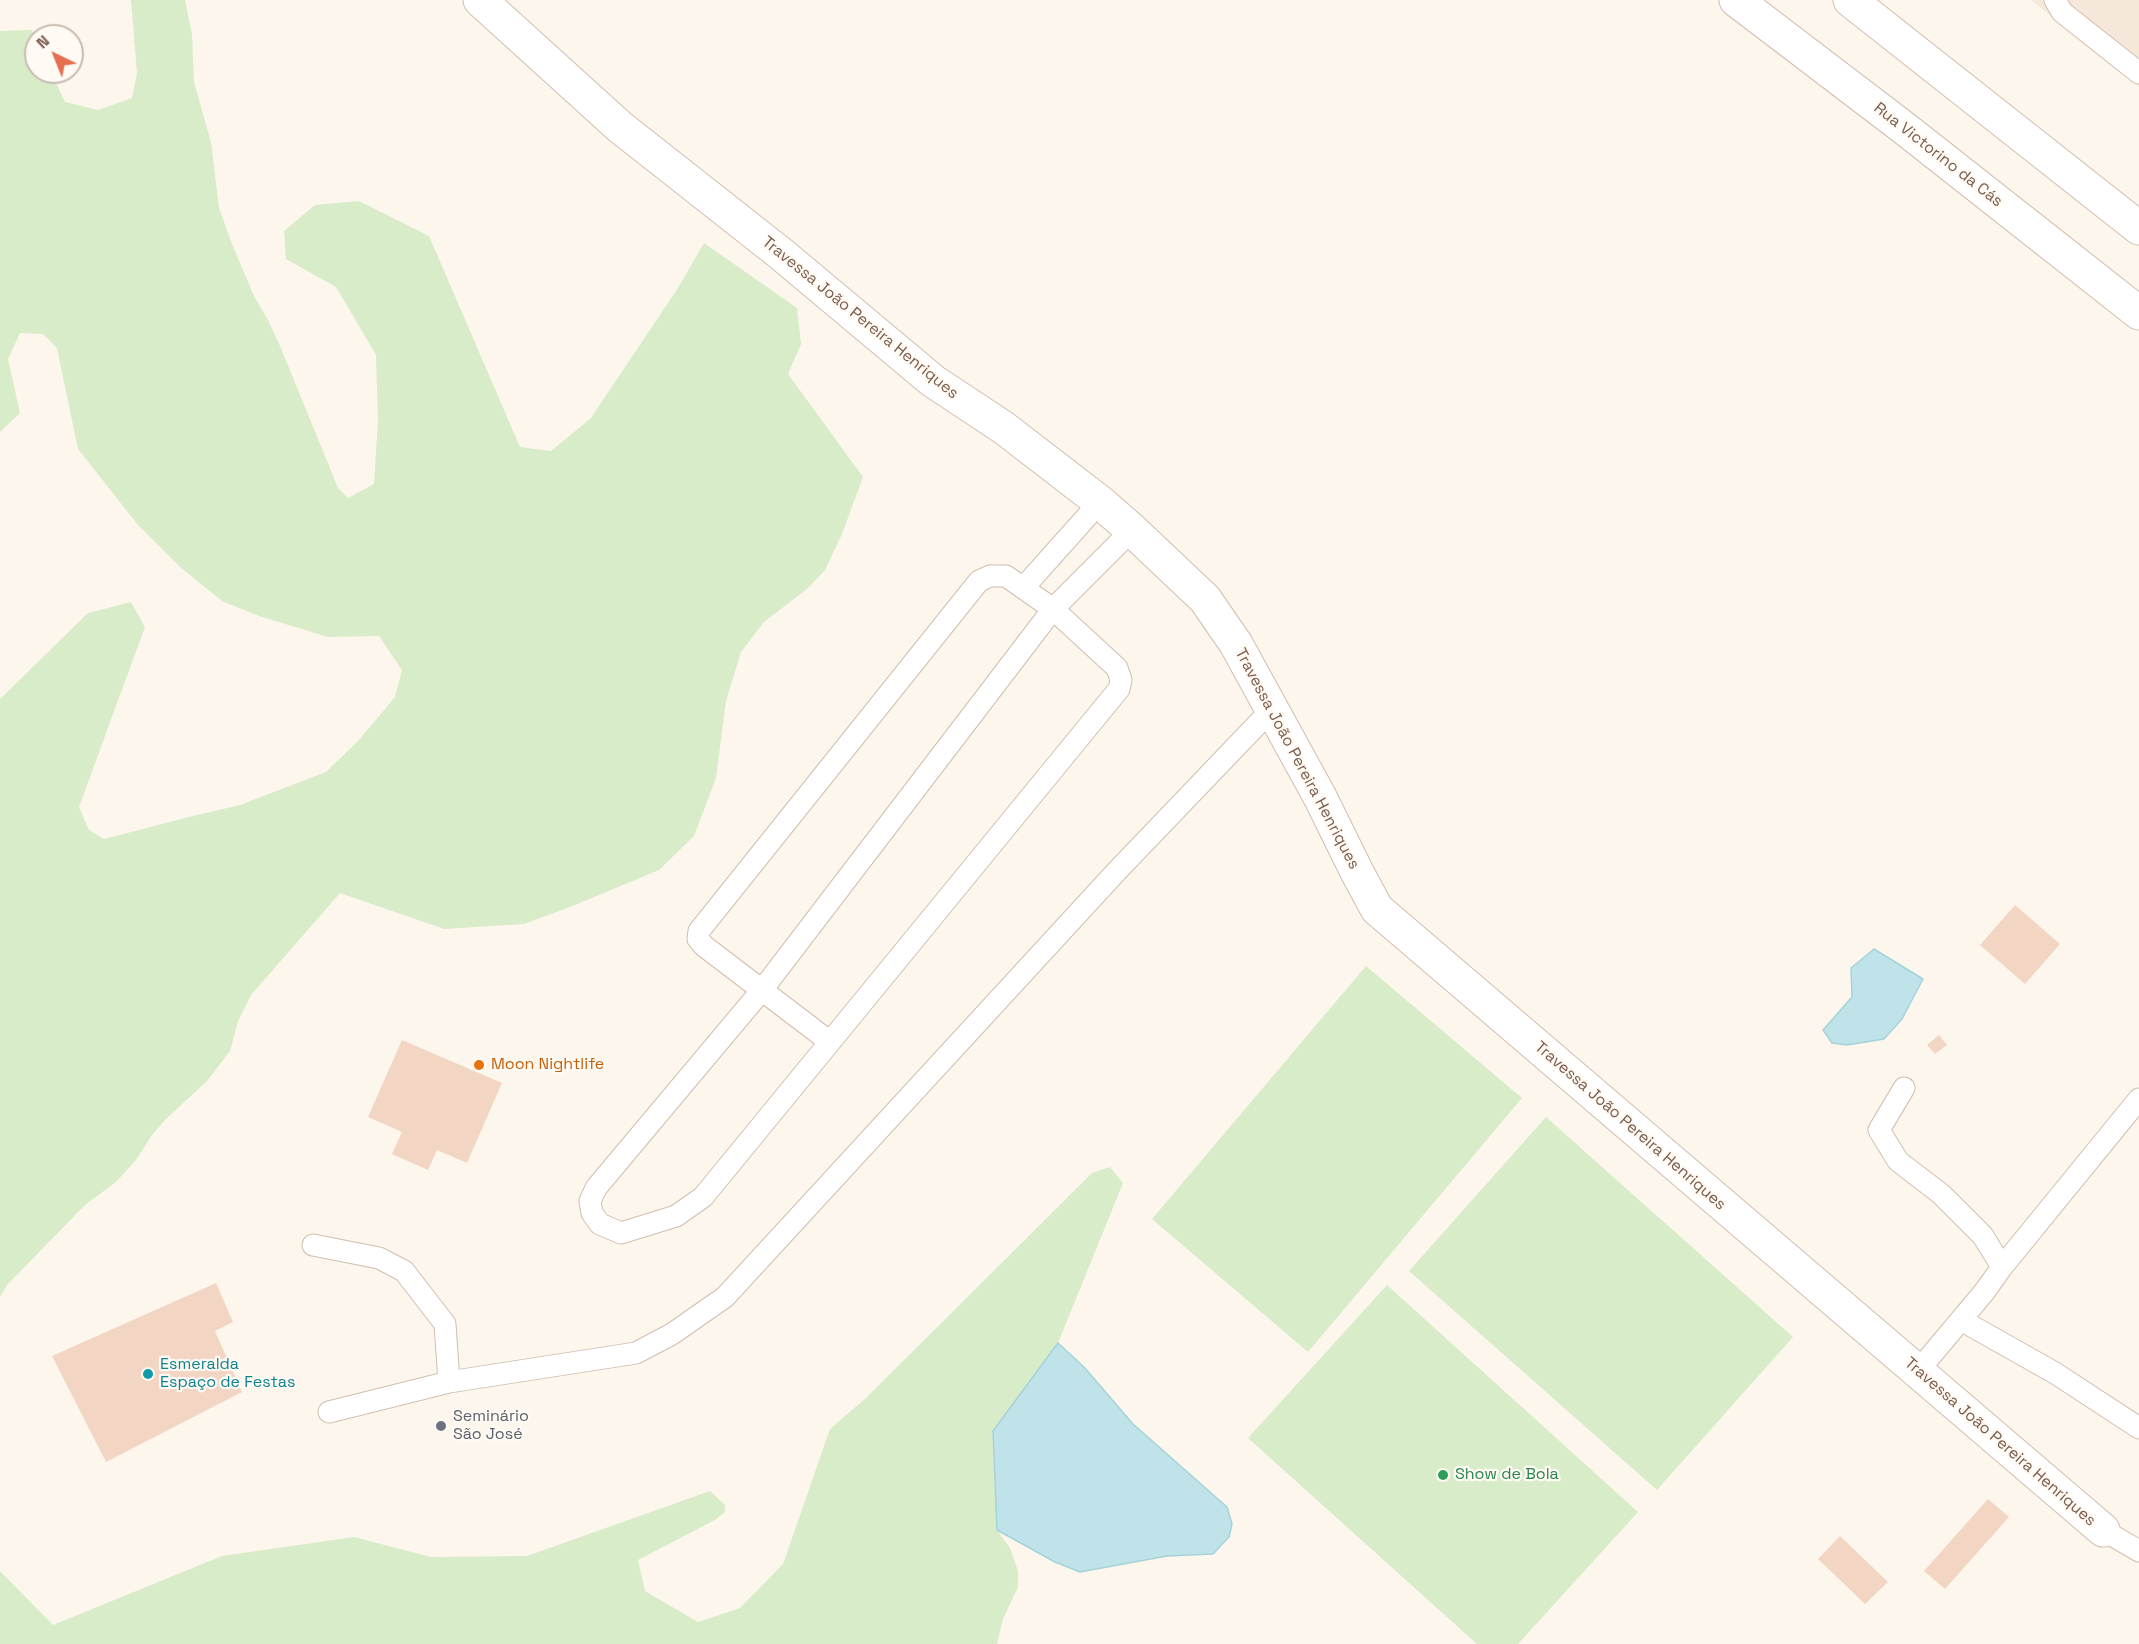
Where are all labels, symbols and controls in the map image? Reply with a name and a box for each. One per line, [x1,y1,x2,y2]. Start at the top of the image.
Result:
north arrow [24,24,84,84]
text: N [32,31,54,53]
street label: Rua Victorino da Cás [1870,99,2006,211]
street label: Travessa João Pereira Henriques [758,233,962,403]
street label: Travessa João Pereira Henriques [1230,645,1364,873]
street label: Travessa João Pereira Henriques [1530,1038,1730,1214]
place label: Moon Nightlife [491,1055,604,1075]
marker: Moon Nightlife [472,1058,486,1072]
street label: Travessa João Pereira Henriques [1900,1354,2100,1530]
place label: Esmeralda Espaço de Festas [160,1355,295,1393]
marker: Esmeralda Espaço de Festas [141,1367,155,1381]
place label: Seminário São José [453,1407,529,1445]
marker: Seminário São José [434,1419,448,1433]
place label: Show de Bola [1455,1465,1559,1485]
marker: Show de Bola [1436,1468,1450,1482]

